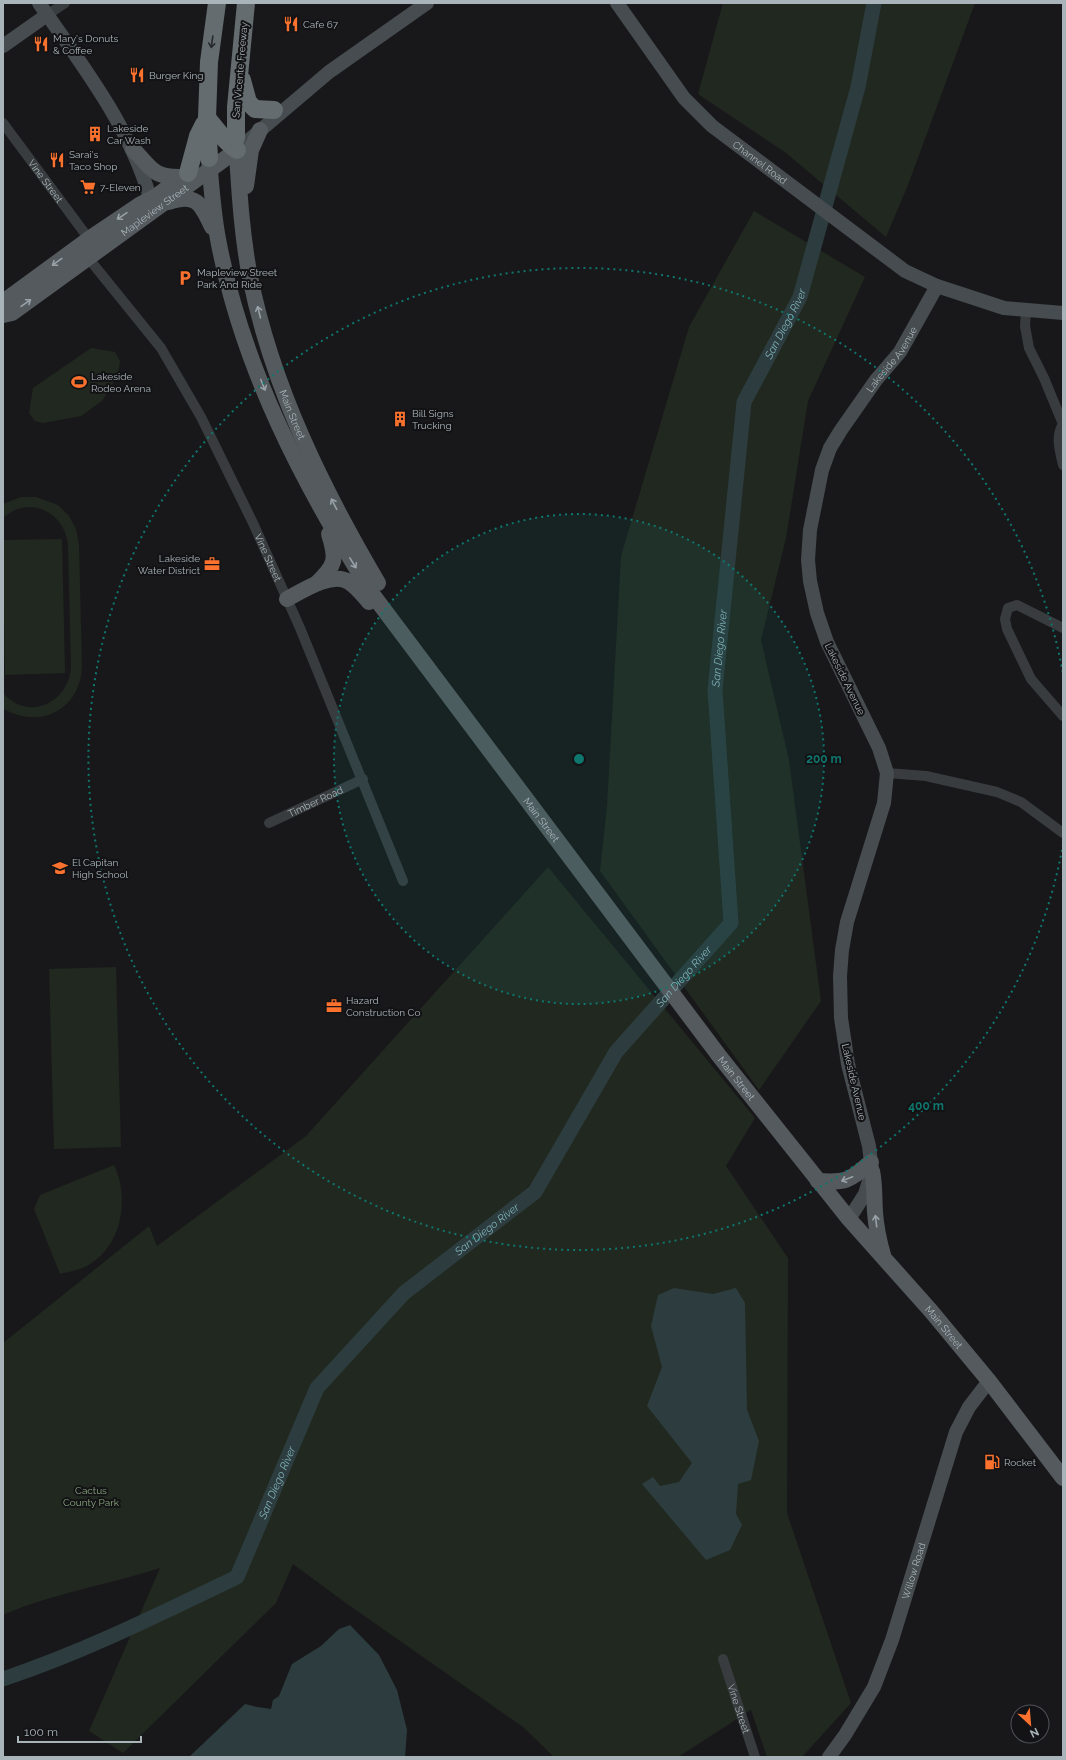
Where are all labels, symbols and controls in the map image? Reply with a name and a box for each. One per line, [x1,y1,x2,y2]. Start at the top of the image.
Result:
restaurant icon: Cafe 67 [282,15,300,33]
place label: Cafe 67 [303,19,339,30]
street label: San Vicente Freeway [230,21,250,119]
place label: Mary's Donuts & Coffee [53,33,119,56]
restaurant icon: Mary's Donuts & Coffee [32,35,50,53]
one-way arrow [208,35,216,48]
restaurant icon: Burger King [128,66,146,84]
place label: Burger King [149,70,203,81]
place label: Lakeside Car Wash [107,123,151,146]
building icon: Lakeside Car Wash [86,125,104,143]
street label: Channel Road [731,138,789,186]
place label: Sarai's Taco Shop [69,149,117,172]
restaurant icon: Sarai's Taco Shop [48,151,66,169]
street label: Vine Street [26,157,66,205]
supermarket icon: 7-Eleven [79,178,97,196]
street label: Mapleview Street [119,181,191,238]
place label: 7-Eleven [100,182,141,193]
one-way arrow [117,212,128,220]
one-way arrow [52,258,63,266]
place label: Mapleview Street Park And Ride [197,267,278,290]
parking icon: Mapleview Street Park And Ride [176,269,194,287]
water label: San Diego River [761,286,809,362]
one-way arrow [21,299,32,307]
one-way arrow [255,306,263,319]
street label: Lakeside Avenue [864,324,919,394]
place label: Lakeside Rodeo Arena [91,371,151,394]
sports icon: Lakeside Rodeo Arena [70,373,88,391]
one-way arrow [259,379,267,391]
street label: Main Street [278,388,308,442]
place label: Bill Signs Trucking [412,408,454,431]
building icon: Bill Signs Trucking [391,410,409,428]
one-way arrow [330,498,337,510]
street label: Vine Street [253,532,284,584]
place label: Lakeside Water District [138,553,201,576]
office icon: Lakeside Water District [203,555,221,573]
one-way arrow [349,557,357,568]
water label: San Diego River [709,608,730,688]
street label: Lakeside Avenue [823,641,867,717]
centre of rings [572,752,586,766]
text: 200 m [806,752,842,766]
street label: Timber Road [286,784,344,819]
street label: Main Street [521,795,562,844]
place label: El Capitan High School [72,857,128,880]
school or university icon: El Capitan High School [51,859,69,877]
water label: San Diego River [652,942,715,1010]
place label: Hazard Construction Co [346,995,420,1018]
office icon: Hazard Construction Co [325,997,343,1015]
street label: Lakeside Avenue [840,1042,868,1122]
street label: Main Street [716,1054,758,1103]
text: 400 m [908,1099,944,1113]
one-way arrow [841,1176,853,1184]
water label: San Diego River [451,1200,522,1259]
one-way arrow [872,1215,880,1228]
street label: Main Street [923,1303,966,1351]
water label: San Diego River [255,1443,299,1522]
fuel station icon: Rocket [983,1453,1001,1471]
place label: Rocket [1004,1457,1037,1468]
park label: Cactus County Park [63,1485,120,1508]
street label: Willow Road [899,1541,927,1600]
street label: Vine Street [726,1682,752,1735]
north arrow [1010,1704,1050,1744]
scale bar [18,1718,141,1744]
text: 100 m [24,1725,58,1739]
text: N [1028,1725,1041,1740]

